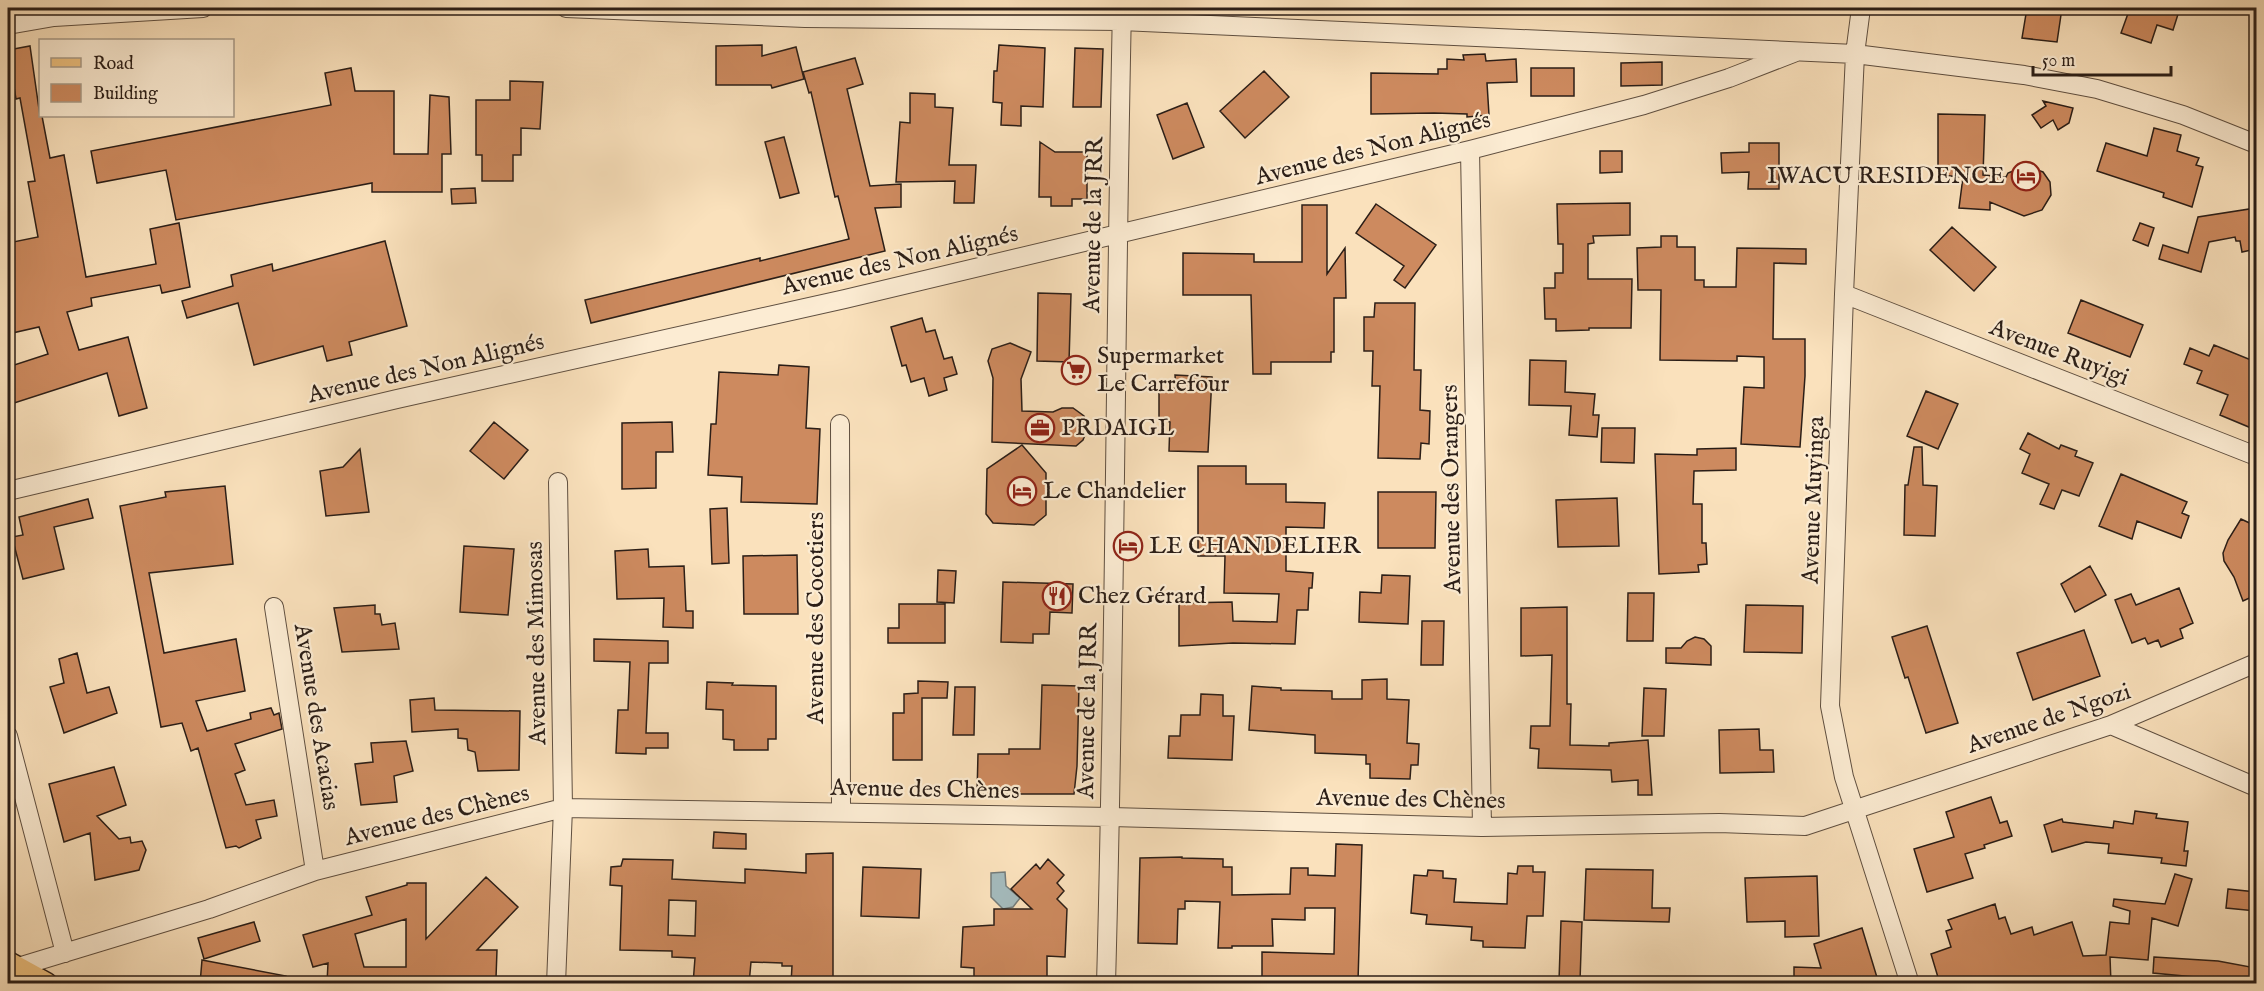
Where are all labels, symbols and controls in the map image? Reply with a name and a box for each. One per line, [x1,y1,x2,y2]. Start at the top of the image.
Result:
legend [39,39,234,117]
scale bar [2033,39,2171,77]
text: 50 m [2042,50,2075,73]
text: Road [93,53,134,76]
text: Building [93,83,158,106]
street label: Avenue des Non Alignés [1251,105,1494,193]
street label: Avenue de la JRR [1077,136,1111,314]
hotel icon: IWACU RESIDENCE [2010,160,2042,192]
place label: IWACU RESIDENCE [1767,161,2005,192]
street label: Avenue des Non Alignés [778,219,1021,303]
street label: Avenue Ruyigi [1984,312,2133,394]
street label: Avenue des Non Alignés [304,327,547,411]
place label: Supermarket Le Carrefour [1097,341,1230,400]
supermarket icon: Supermarket Le Carrefour [1060,354,1092,386]
street label: Avenue des Orangers [1435,384,1469,595]
office icon: PRDAIGL [1024,412,1056,444]
place label: PRDAIGL [1061,413,1175,444]
street label: Avenue Muyinga [1796,415,1832,585]
hotel icon: Le Chandelier [1006,475,1038,507]
place label: Le Chandelier [1043,476,1186,507]
street label: Avenue des Cocotiers [801,512,832,725]
hotel icon: LE CHANDELIER [1112,530,1144,562]
place label: LE CHANDELIER [1149,531,1361,562]
street label: Avenue des Mimosas [520,541,554,746]
restaurant icon: Chez Gérard [1041,580,1073,612]
place label: Chez Gérard [1078,581,1206,612]
street label: Avenue des Acacias [286,621,346,813]
street label: Avenue de la JRR [1071,622,1105,800]
street label: Avenue de Ngozi [1962,676,2135,762]
street label: Avenue des Chènes [829,773,1020,807]
street label: Avenue des Chènes [340,778,533,854]
street label: Avenue des Chènes [1315,783,1506,817]

